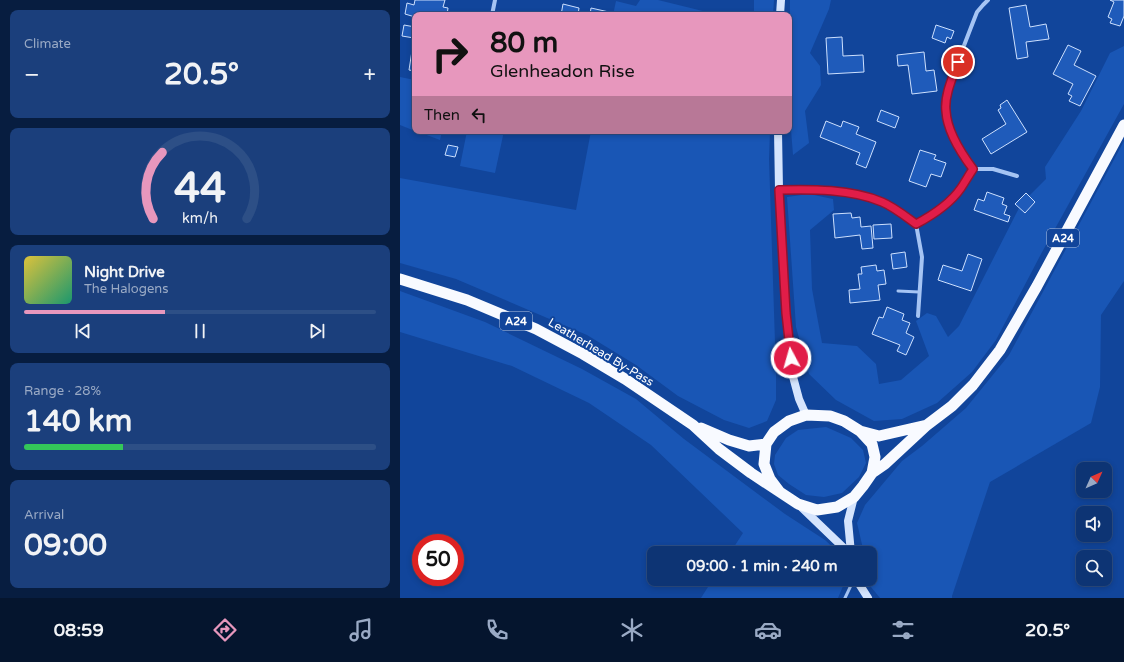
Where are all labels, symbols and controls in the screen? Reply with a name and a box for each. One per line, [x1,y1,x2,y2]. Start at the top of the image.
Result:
text: 80 m [490,26,558,60]
icon: right [424,28,476,80]
text: Climate [24,36,71,52]
pin [941,45,975,79]
icon: arrive [947,51,969,73]
text: 20.5° [164,56,239,93]
text: Glenheadon Rise [490,60,635,82]
text: − [24,62,40,88]
text: + [364,62,376,88]
icon: left [468,104,490,126]
text: Then [424,106,460,124]
text: 44 [174,164,226,214]
text: km/h [182,210,218,227]
road number: A24 [1047,229,1079,247]
text: Night Drive [84,263,165,281]
text: The Halogens [84,281,168,297]
road number: A24 [500,312,532,330]
street label: Leatherhead By-Pass [546,315,656,389]
icon: previous [72,320,94,342]
icon: pause [189,320,211,342]
icon: next [306,320,328,342]
position arrow [770,337,812,379]
text: Range · 28% [24,383,101,399]
text: 140 km [24,403,132,440]
north arrow [1076,462,1112,498]
map controls [1076,462,1112,586]
button: sound [1076,506,1112,542]
text: Arrival [24,507,64,523]
text: 09:00 [24,527,107,564]
speed limit sign: 50 [412,534,464,586]
button: search [1076,550,1112,586]
text: 09:00 · 1 min · 240 m [687,557,837,575]
icon: directions [211,616,239,644]
icon: music [347,616,375,644]
icon: phone [483,616,511,644]
icon: climate [618,616,646,644]
icon: car [754,616,782,644]
icon: filters [889,616,917,644]
text: 08:59 [54,619,104,641]
text: 20.5° [1025,619,1070,641]

